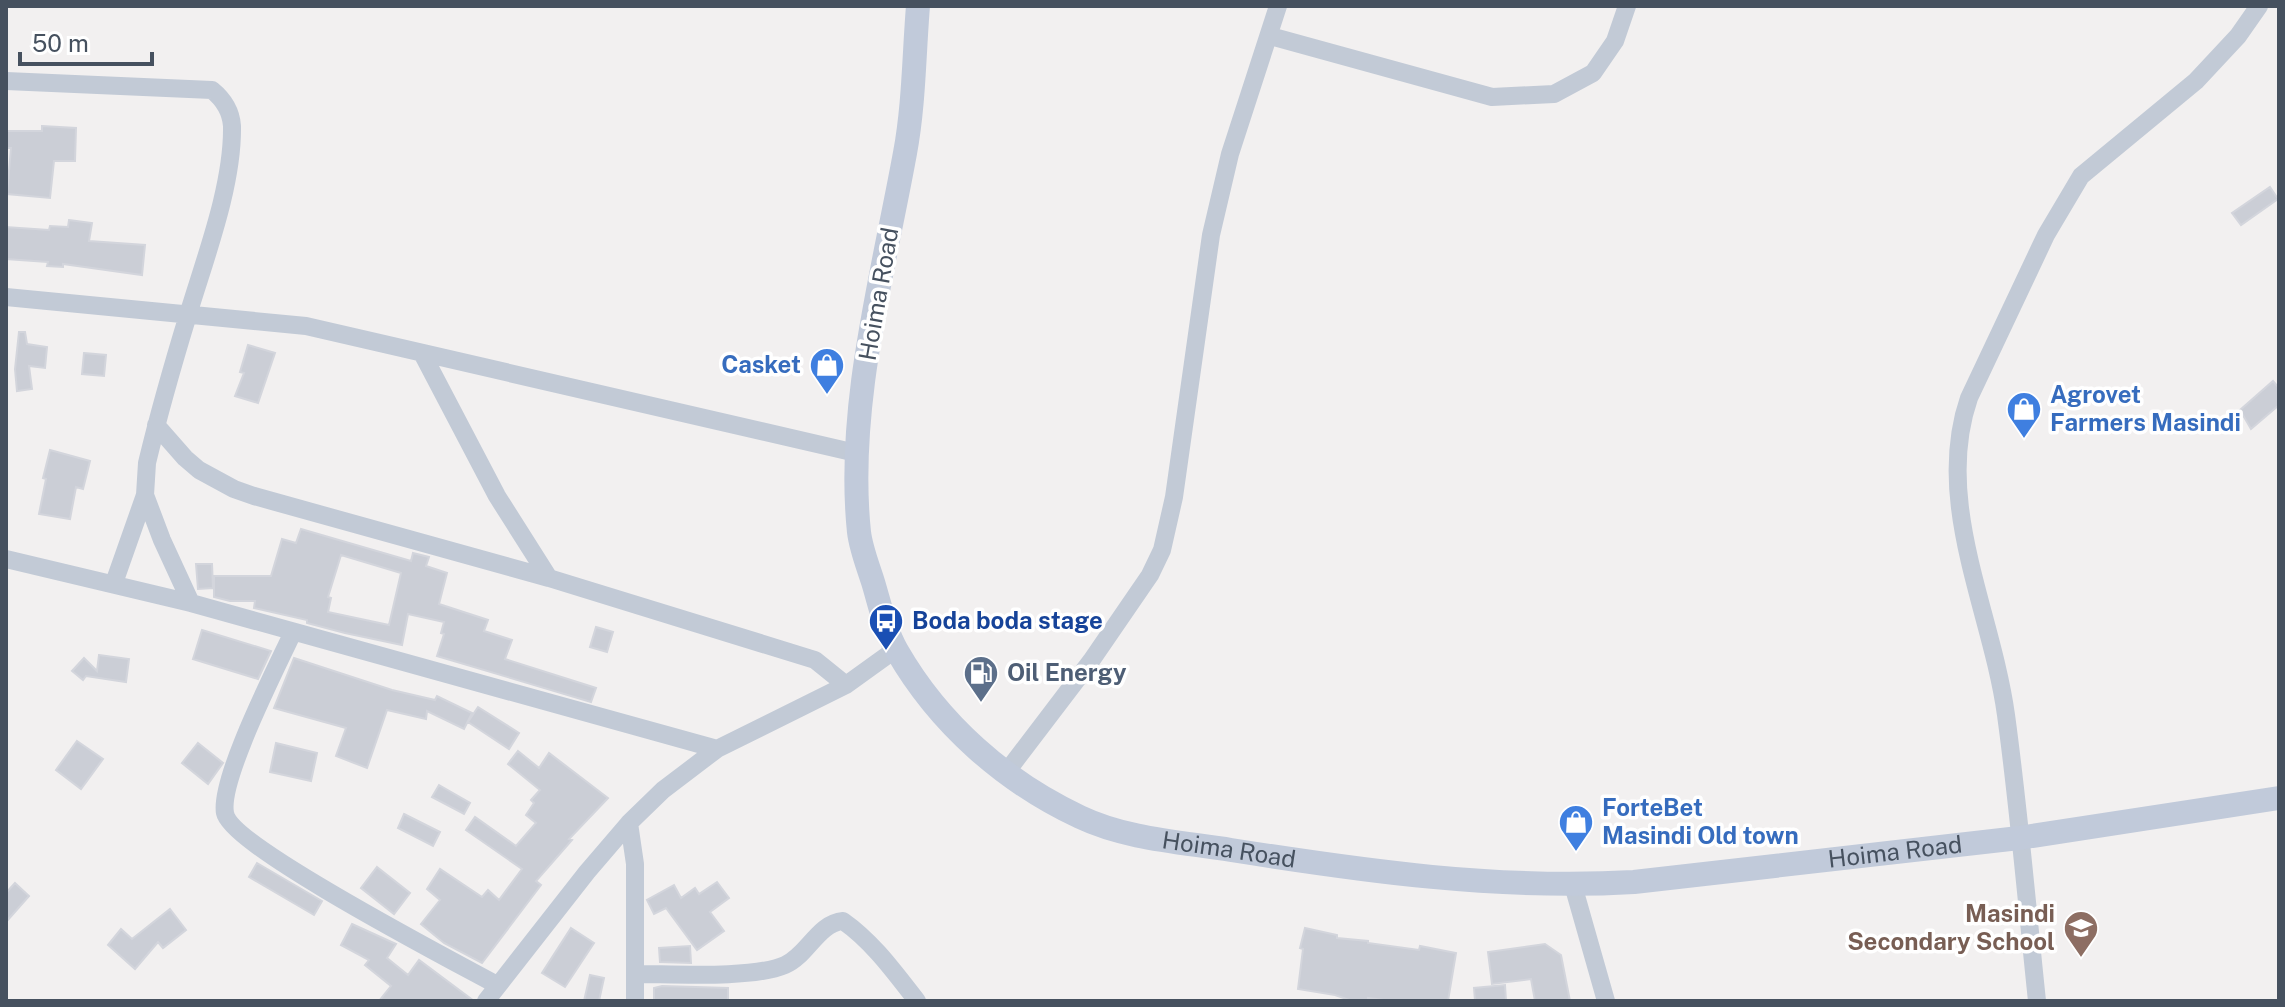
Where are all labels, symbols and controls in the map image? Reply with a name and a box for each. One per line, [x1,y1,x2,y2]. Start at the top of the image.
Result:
scale bar [20,16,152,66]
text: 50 m [32,29,89,57]
street label: Hoima Road [853,225,903,363]
shop icon: Casket [808,346,846,396]
place label: Casket [721,350,801,378]
place label: Agrovet Farmers Masindi [2050,380,2241,436]
shop icon: Agrovet Farmers Masindi [2005,390,2043,440]
bus stop icon: Boda boda stage [867,602,905,652]
place label: Boda boda stage [912,606,1103,634]
fuel station icon: Oil Energy [962,654,1000,704]
place label: Oil Energy [1007,658,1127,686]
place label: ForteBet Masindi Old town [1602,793,1799,849]
shop icon: ForteBet Masindi Old town [1557,803,1595,853]
street label: Hoima Road [1160,825,1298,873]
street label: Hoima Road [1826,830,1963,873]
place label: Masindi Secondary School [1847,899,2055,955]
school or university icon: Masindi Secondary School [2062,909,2100,959]

